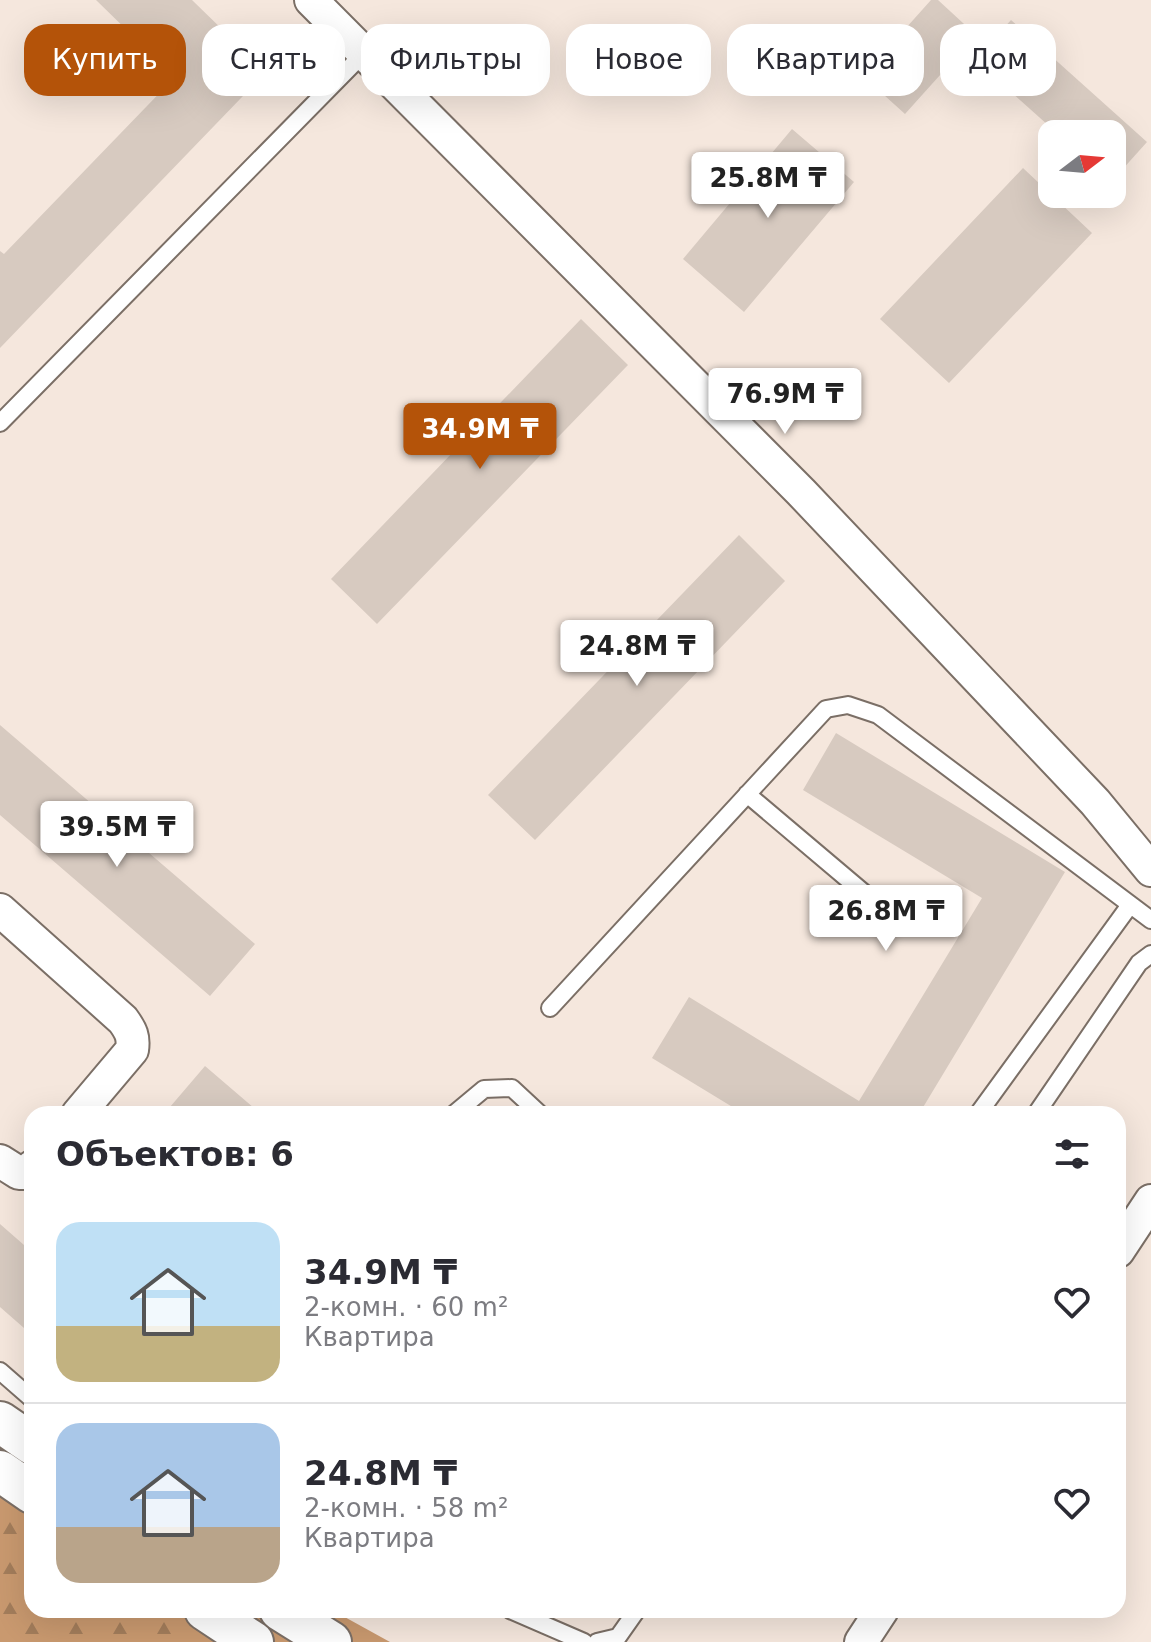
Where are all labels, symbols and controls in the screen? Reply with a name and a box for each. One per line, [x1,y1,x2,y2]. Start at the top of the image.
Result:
chip: Купить [24,24,186,96]
chip: Снять [202,24,345,96]
chip: Фильтры [361,24,550,96]
chip: Новое [566,24,711,96]
chip: Квартира [727,24,924,96]
chip: Дом [940,24,1056,96]
north arrow [1038,120,1126,208]
map controls [1038,120,1126,208]
pin: 25.8M ₸ [694,152,842,220]
text: 25.8M ₸ [709,163,827,193]
pin: 76.9M ₸ [711,368,859,436]
text: 76.9M ₸ [726,379,844,409]
pin: 34.9M ₸ [406,403,554,471]
text: 34.9M ₸ [421,414,539,444]
pin: 24.8M ₸ [563,620,711,688]
text: 24.8M ₸ [578,631,696,661]
pin: 39.5M ₸ [43,801,191,869]
text: 39.5M ₸ [58,812,176,842]
pin: 26.8M ₸ [812,885,960,953]
text: 26.8M ₸ [827,896,945,926]
icon: filters [1050,1132,1094,1176]
text: Объектов: 6 [56,1134,294,1174]
text: 34.9M ₸ [304,1252,457,1292]
icon: home [120,1254,216,1350]
icon: heart [1050,1280,1094,1324]
text: 2-комн. · 60 m² [304,1292,508,1322]
text: Квартира [304,1322,435,1352]
text: 24.8M ₸ [304,1453,457,1493]
icon: home [120,1455,216,1551]
icon: heart [1050,1481,1094,1525]
text: 2-комн. · 58 m² [304,1493,508,1523]
text: Квартира [304,1523,435,1553]

